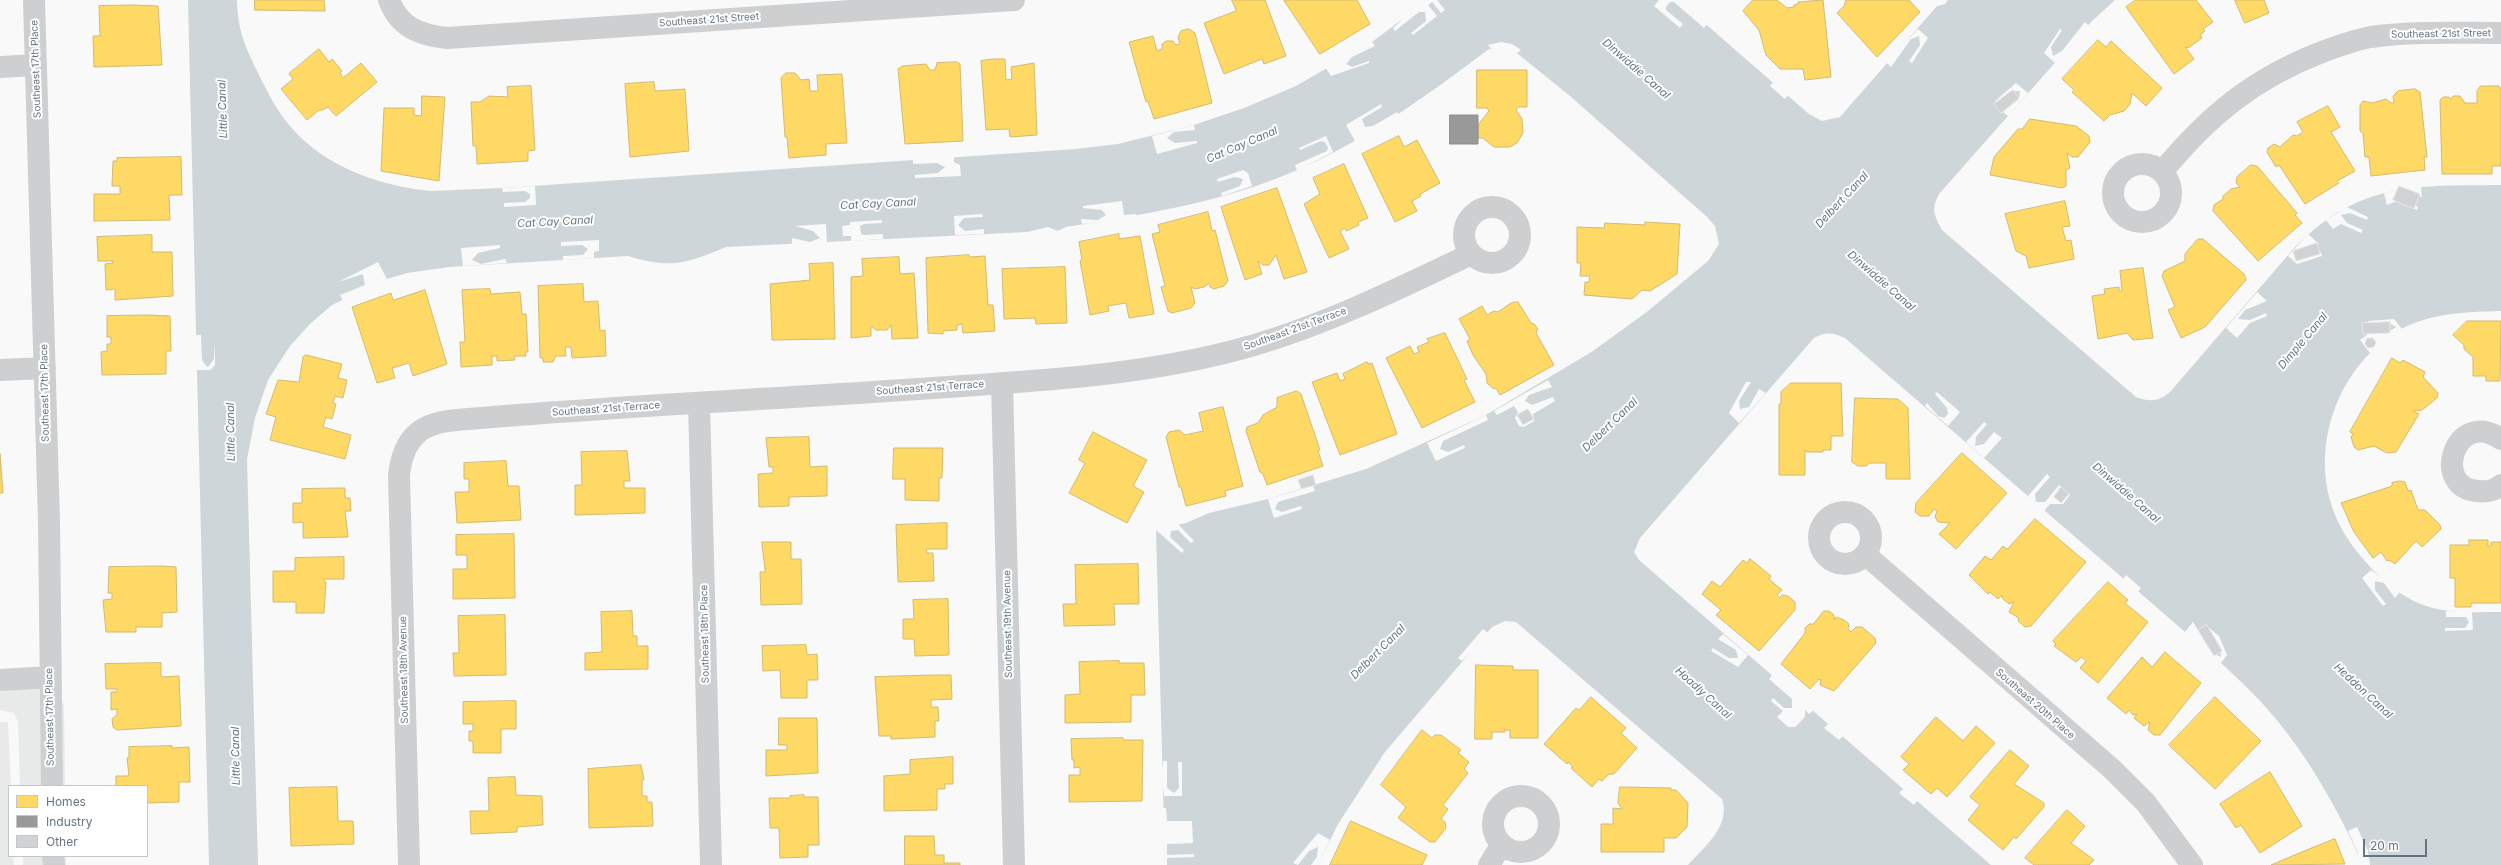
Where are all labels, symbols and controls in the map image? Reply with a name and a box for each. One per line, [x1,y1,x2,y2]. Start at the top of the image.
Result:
street label: Southeast 21st Street [659,11,759,29]
street label: Southeast 17th Place [28,20,44,118]
street label: Southeast 21st Street [2391,27,2491,41]
water label: Dinwiddie Canal [1600,36,1672,102]
water label: Little Canal [215,79,231,139]
water label: Cat Cay Canal [1204,124,1280,166]
water label: Delbert Canal [1813,169,1871,231]
water label: Cat Cay Canal [840,195,916,213]
water label: Cat Cay Canal [517,213,593,231]
water label: Dinwiddie Canal [1845,248,1917,314]
street label: Southeast 21st Terrace [1242,305,1348,353]
water label: Dimple Canal [2276,310,2330,372]
street label: Southeast 17th Place [38,344,52,442]
street label: Southeast 21st Terrace [876,378,984,398]
water label: Delbert Canal [1580,395,1640,455]
street label: Southeast 21st Terrace [552,399,660,419]
water label: Little Canal [224,403,238,461]
water label: Dinwiddie Canal [2090,460,2162,526]
street label: Southeast 19th Avenue [1001,570,1015,678]
street label: Southeast 18th Place [698,585,712,683]
street label: Southeast 18th Avenue [397,616,411,724]
water label: Delbert Canal [1348,622,1408,682]
water label: Heddon Canal [2331,661,2395,721]
water label: Hoadly Canal [1672,664,1734,722]
street label: Southeast 20th Place [1993,666,2077,742]
street label: Southeast 17th Place [43,668,57,766]
water label: Little Canal [229,727,243,785]
legend [8,785,148,857]
text: Homes [46,794,86,809]
text: Industry [46,814,92,829]
scale bar [2365,831,2429,857]
text: Other [46,834,78,849]
text: 20 m [2370,838,2399,853]

